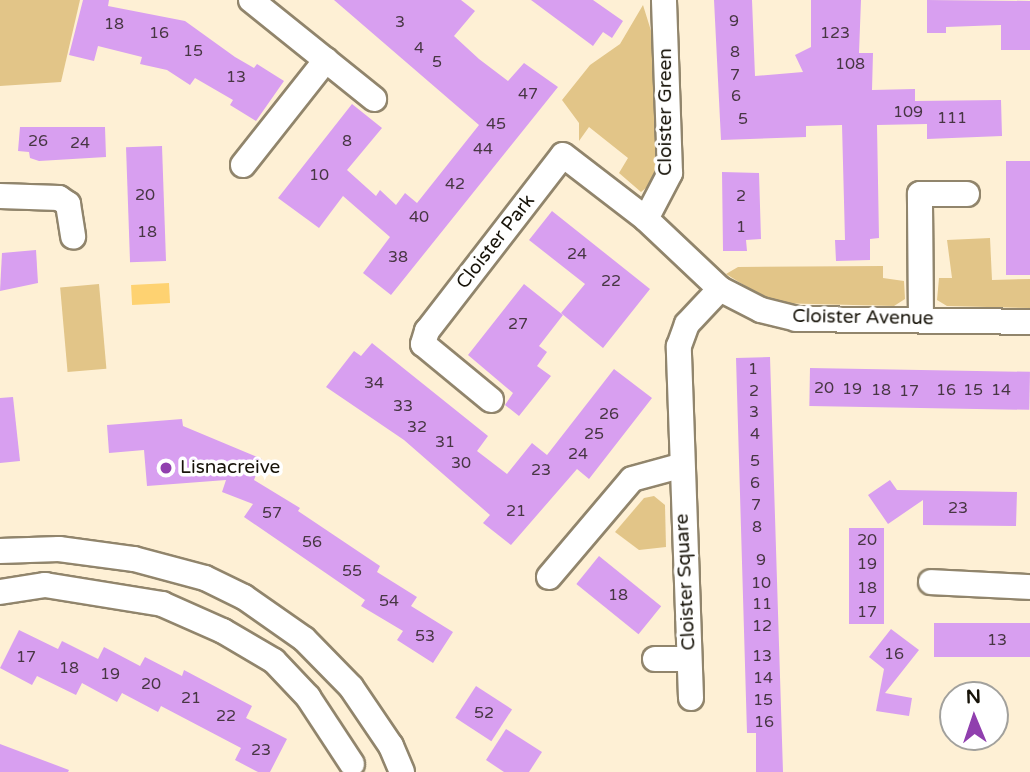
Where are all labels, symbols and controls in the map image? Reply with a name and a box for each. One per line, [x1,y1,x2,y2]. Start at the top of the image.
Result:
house number: 9 [729,11,739,31]
house number: 3 [395,12,405,32]
house number: 18 [104,14,124,34]
house number: 16 [149,23,169,43]
house number: 123 [820,23,850,43]
house number: 4 [414,38,424,58]
house number: 15 [183,41,203,61]
house number: 8 [730,42,740,62]
street label: Cloister Green [655,48,677,176]
house number: 5 [432,52,442,72]
house number: 108 [835,54,865,74]
house number: 7 [730,65,740,85]
house number: 13 [226,67,246,87]
house number: 47 [518,84,538,104]
house number: 6 [731,86,741,106]
house number: 109 [893,102,923,122]
house number: 111 [937,108,967,128]
house number: 5 [738,109,748,129]
house number: 45 [486,114,506,134]
house number: 26 [28,131,48,151]
house number: 8 [342,131,352,151]
house number: 24 [70,133,90,153]
house number: 44 [473,139,493,159]
house number: 10 [309,165,329,185]
house number: 42 [445,174,465,194]
house number: 20 [135,185,155,205]
house number: 2 [736,186,746,206]
street label: Cloister Park [452,190,540,294]
house number: 40 [409,207,429,227]
house number: 1 [736,217,746,237]
house number: 18 [137,222,157,242]
house number: 24 [567,244,587,264]
house number: 38 [388,247,408,267]
house number: 22 [601,271,621,291]
street label: Cloister Avenue [792,305,934,331]
house number: 27 [508,314,528,334]
house number: 1 [748,359,758,379]
house number: 34 [364,373,384,393]
house number: 20 [814,378,834,398]
house number: 19 [842,379,862,399]
house number: 18 [871,380,891,400]
house number: 16 [936,380,956,400]
house number: 15 [963,380,983,400]
house number: 14 [991,380,1011,400]
house number: 2 [749,381,759,401]
house number: 17 [899,381,919,401]
house number: 33 [393,396,413,416]
house number: 3 [749,402,759,422]
house number: 26 [599,404,619,424]
house number: 32 [407,417,427,437]
house number: 25 [584,424,604,444]
house number: 4 [750,424,760,444]
house number: 31 [435,432,455,452]
house number: 24 [568,444,588,464]
house number: 5 [750,451,760,471]
house number: 30 [451,453,471,473]
place label: Lisnacreive [180,457,280,479]
marker: Lisnacreive [158,460,174,476]
house number: 23 [531,460,551,480]
house number: 6 [750,473,760,493]
house number: 7 [751,495,761,515]
house number: 23 [948,498,968,518]
house number: 21 [506,501,526,521]
house number: 57 [262,503,282,523]
street label: Cloister Square [671,513,701,651]
house number: 8 [752,517,762,537]
house number: 20 [857,530,877,550]
house number: 56 [302,532,322,552]
house number: 9 [756,550,766,570]
house number: 19 [857,554,877,574]
house number: 55 [342,561,362,581]
house number: 10 [751,573,771,593]
house number: 18 [857,578,877,598]
house number: 18 [608,585,628,605]
house number: 54 [379,591,399,611]
house number: 11 [752,594,772,614]
house number: 17 [857,602,877,622]
house number: 12 [752,616,772,636]
house number: 53 [415,626,435,646]
house number: 13 [987,630,1007,650]
house number: 16 [884,644,904,664]
house number: 13 [752,646,772,666]
house number: 17 [16,647,36,667]
house number: 18 [59,658,79,678]
house number: 19 [100,664,120,684]
house number: 14 [753,668,773,688]
house number: 20 [141,674,161,694]
north arrow [939,681,1009,751]
text: N [965,686,981,708]
house number: 21 [181,688,201,708]
house number: 15 [753,690,773,710]
house number: 52 [474,703,494,723]
house number: 22 [216,706,236,726]
house number: 16 [754,712,774,732]
house number: 23 [251,740,271,760]

